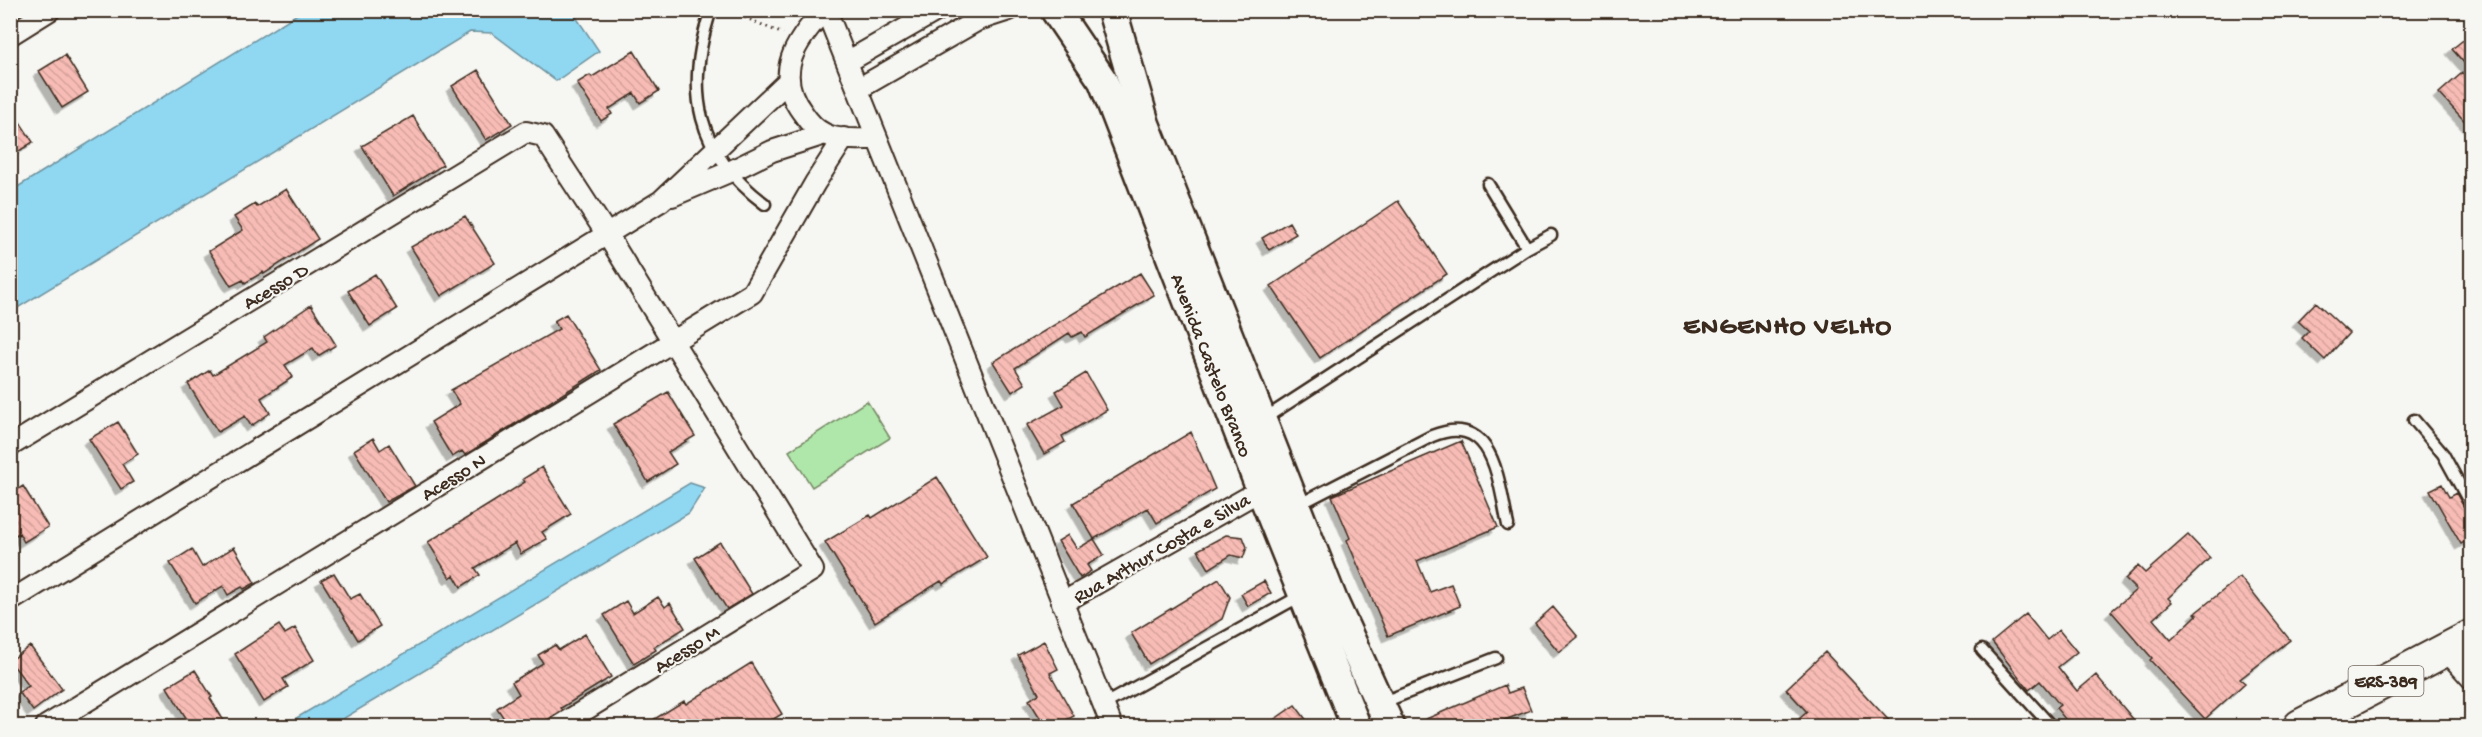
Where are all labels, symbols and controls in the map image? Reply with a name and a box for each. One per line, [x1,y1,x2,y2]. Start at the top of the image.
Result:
street label: Acesso D [240,259,314,316]
street label: Avenida Castelo Branco [1164,271,1255,461]
district label: ENGENHO VELHO [1683,313,1893,344]
street label: Acesso N [418,450,491,508]
street label: Rua Arthur Costa e Silva [1070,490,1256,610]
street label: Acesso M [651,622,725,680]
road number: ERS-389 [2348,666,2424,696]

